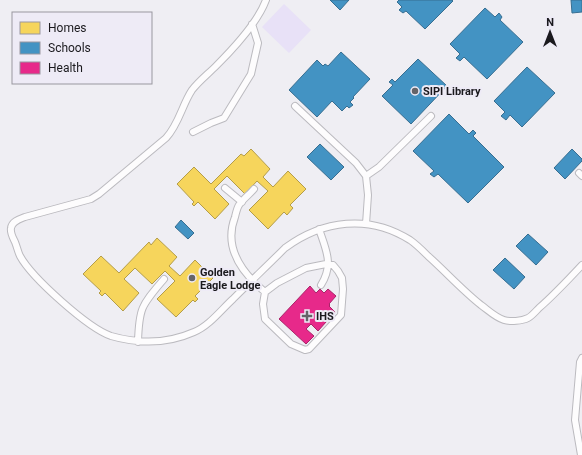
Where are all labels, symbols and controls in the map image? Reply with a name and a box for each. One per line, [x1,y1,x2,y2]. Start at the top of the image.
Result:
legend [12,12,152,84]
north arrow [530,12,570,52]
text: N [546,16,554,29]
text: Homes [48,21,86,35]
text: Schools [48,41,91,55]
text: Health [48,61,83,75]
place label: SIPI Library [423,85,481,98]
marker: SIPI Library [410,86,420,96]
place label: Golden Eagle Lodge [200,266,261,292]
marker: Golden Eagle Lodge [187,273,197,283]
marker: IHS [301,310,313,322]
place label: IHS [316,310,334,323]

